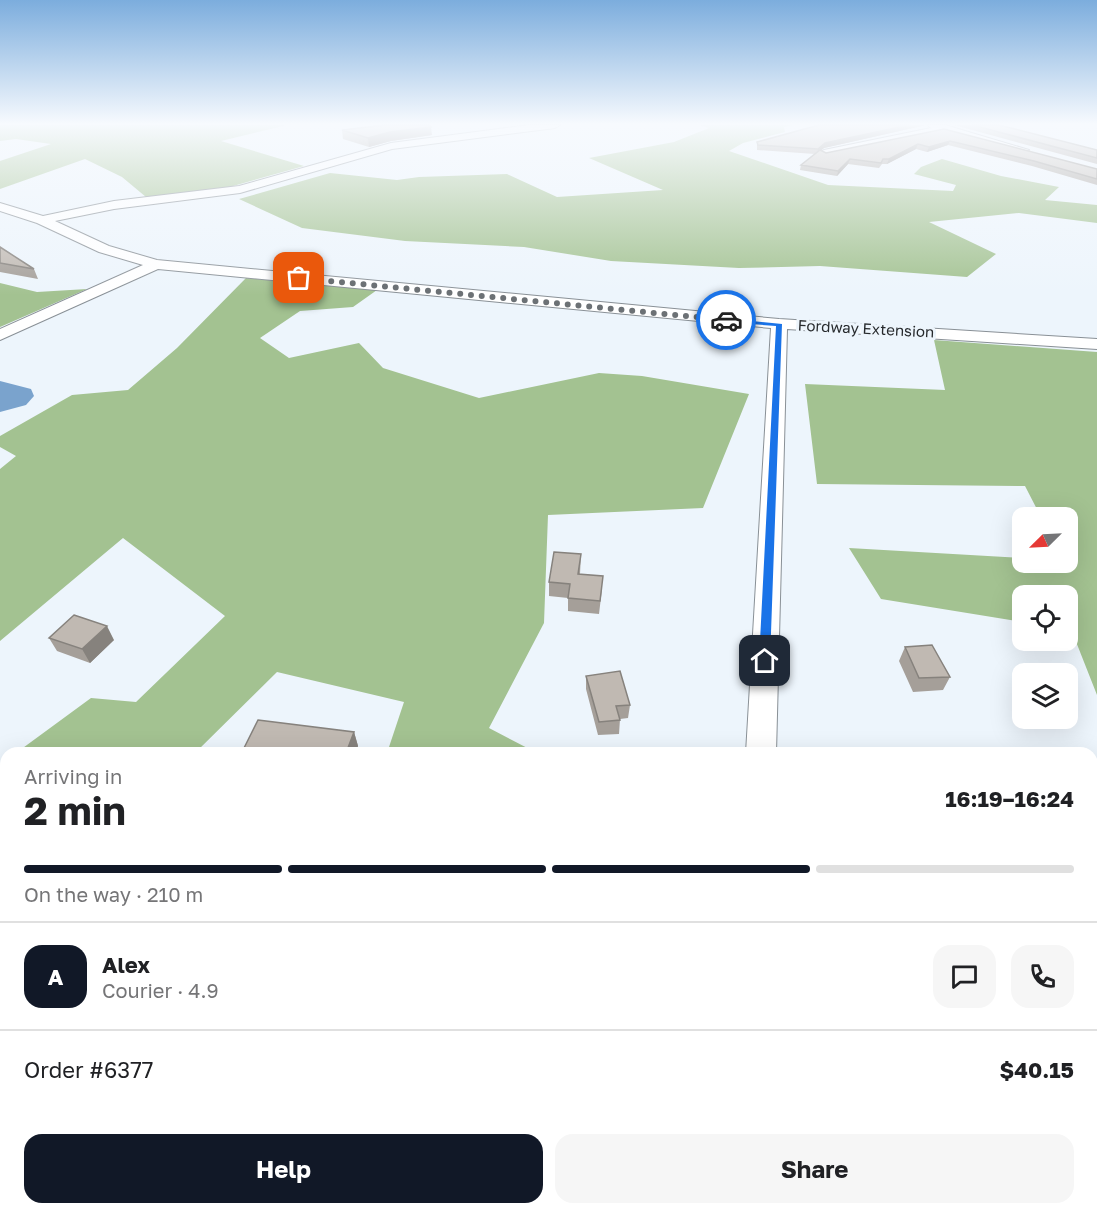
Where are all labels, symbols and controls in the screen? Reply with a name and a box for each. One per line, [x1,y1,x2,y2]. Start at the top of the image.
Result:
pin [273,252,324,303]
icon: bag [282,261,315,294]
courier [696,290,756,350]
icon: car [710,304,743,337]
street label: Fordway Extension [797,315,935,341]
north arrow [1012,507,1078,573]
map controls [1012,507,1078,729]
button: locate [1012,585,1078,651]
pin [739,635,790,686]
icon: home [748,644,781,677]
button: layers [1012,663,1078,729]
text: Arriving in [24,764,122,788]
text: 16:19–16:24 [945,785,1074,812]
text: 2 min [24,787,126,834]
text: On the way · 210 m [24,882,203,906]
button: chat [933,945,996,1008]
button: phone [1011,945,1074,1008]
text: Alex [102,951,150,978]
text: A [48,963,63,990]
text: Courier · 4.9 [102,978,219,1002]
text: Order #6377 [24,1056,153,1083]
text: $40.15 [999,1056,1074,1083]
button: Help [24,1134,543,1203]
button: Share [555,1134,1074,1203]

